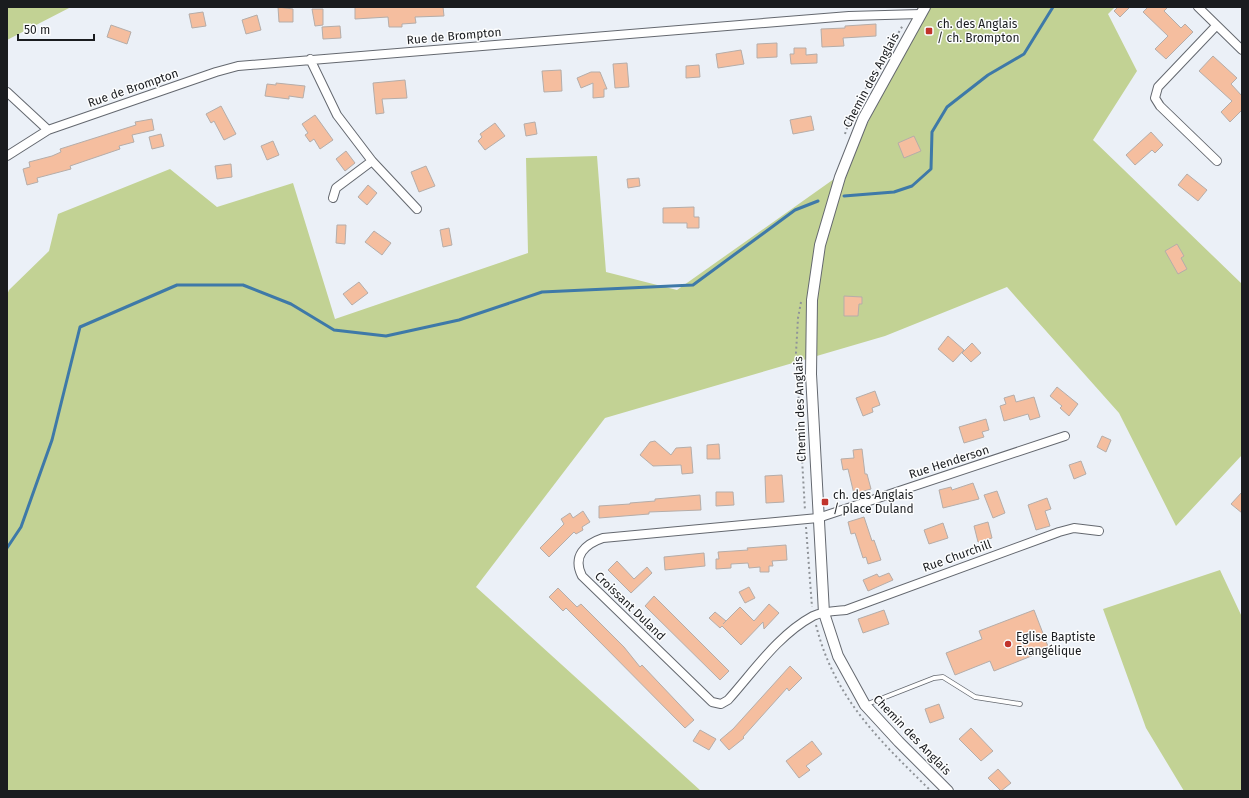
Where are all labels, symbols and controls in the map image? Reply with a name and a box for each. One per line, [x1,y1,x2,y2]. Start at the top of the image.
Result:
scale bar [18,16,94,42]
place label: ch. des Anglais / ch. Brompton [937,17,1019,45]
text: 50 m [24,23,50,37]
street label: Rue de Brompton [406,25,502,47]
marker: ch. des Anglais / ch. Brompton [924,26,934,36]
street label: Chemin des Anglais [840,30,902,130]
street label: Rue de Brompton [86,66,180,110]
street label: Chemin des Anglais [791,356,809,462]
street label: Rue Henderson [907,442,991,482]
place label: ch. des Anglais / place Duland [833,488,914,516]
marker: ch. des Anglais / place Duland [820,497,830,507]
street label: Rue Churchill [921,537,994,575]
street label: Croissant Duland [592,569,668,643]
place label: Eglise Baptiste Evangélique [1016,630,1096,658]
marker: Eglise Baptiste Evangélique [1003,639,1013,649]
street label: Chemin des Anglais [870,692,954,778]

